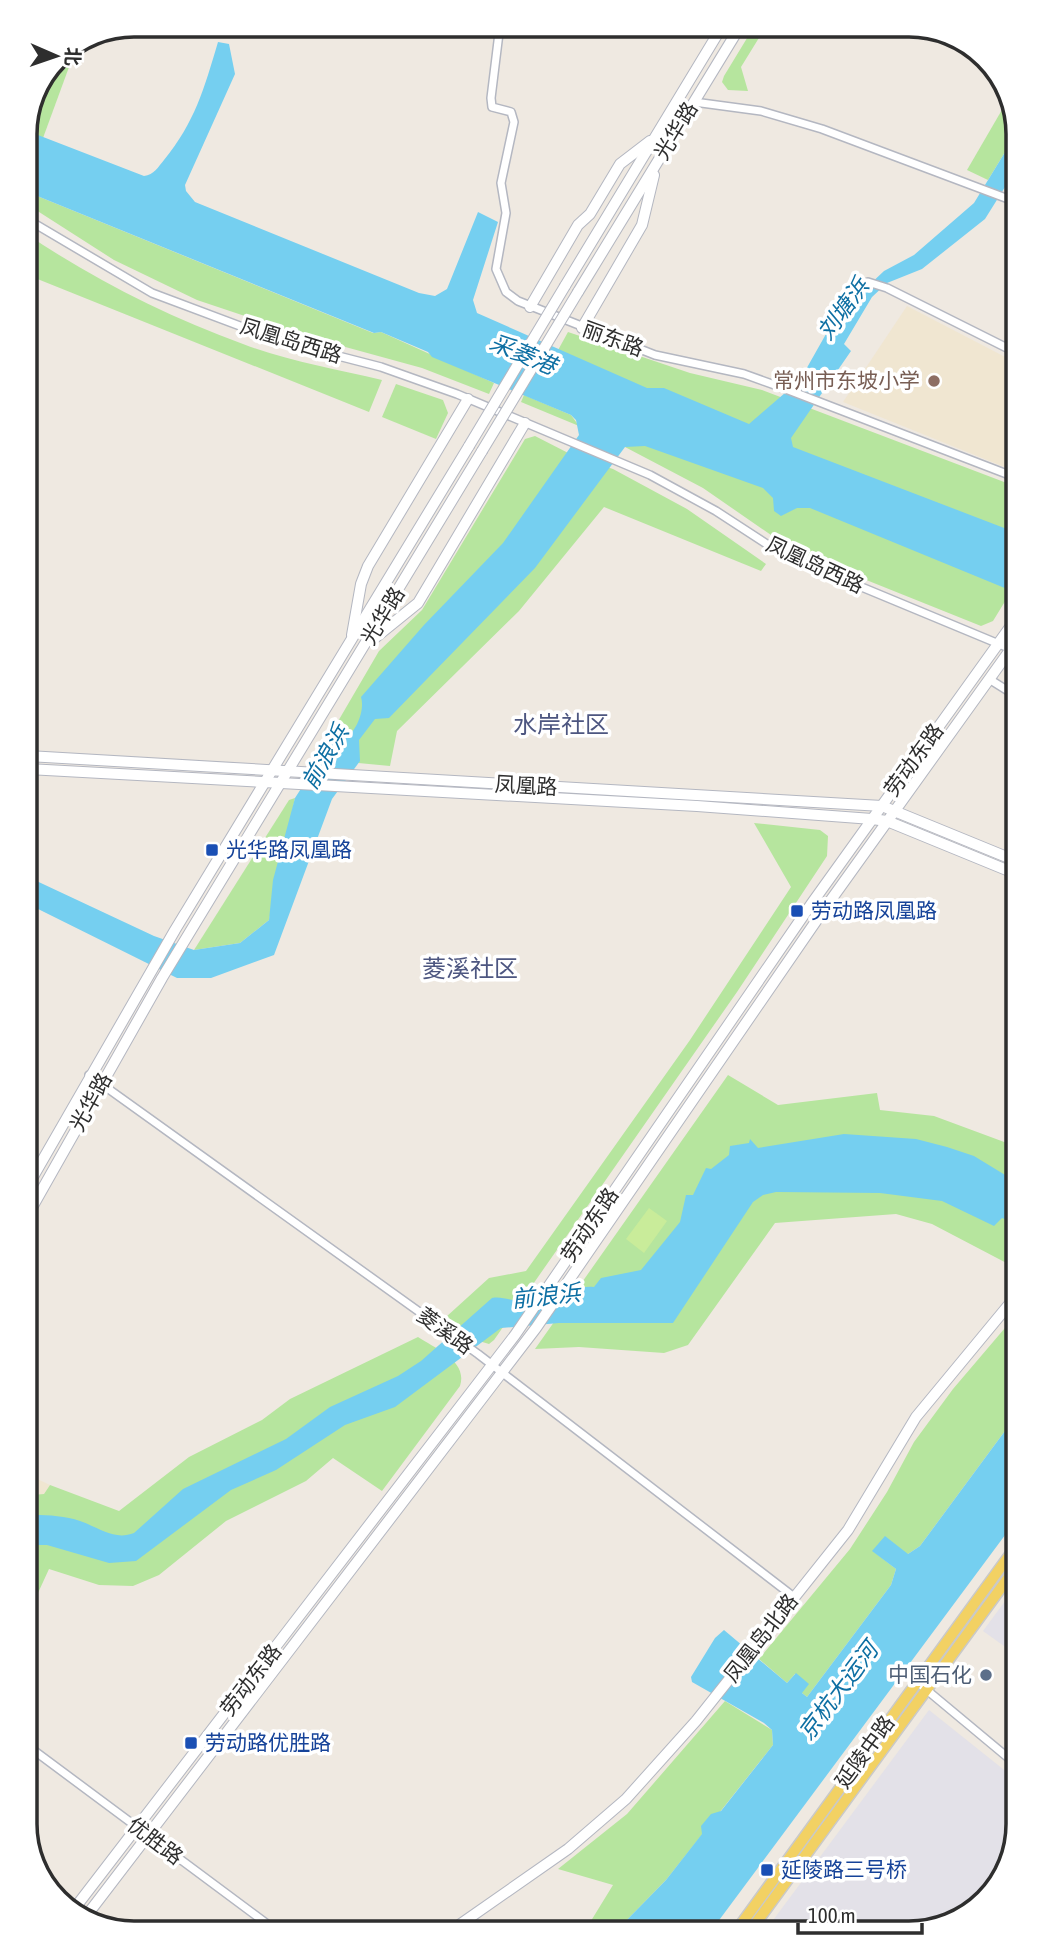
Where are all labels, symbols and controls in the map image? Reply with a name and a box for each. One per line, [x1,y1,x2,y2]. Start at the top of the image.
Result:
north arrow [21,21,91,91]
text: 北 [62,47,84,66]
street label: 光华路 [649,97,702,164]
water label: 刘塘浜 [812,272,875,345]
street label: 凤凰岛西路 [238,313,345,367]
street label: 丽东路 [580,316,647,360]
water label: 采菱港 [486,329,563,381]
place label: 常州市东坡小学 [773,368,920,392]
marker: 常州市东坡小学 [926,373,942,389]
street label: 凤凰岛西路 [763,531,868,597]
street label: 光华路 [356,582,409,649]
district label: 水岸社区 [513,711,609,738]
street label: 劳动东路 [879,718,948,800]
water label: 前浪浜 [296,719,355,793]
street label: 凤凰路 [494,771,558,799]
place label: 光华路凤凰路 [226,837,352,861]
marker: 光华路凤凰路 [204,842,220,858]
place label: 劳动路凤凰路 [811,898,937,922]
marker: 劳动路凤凰路 [789,903,805,919]
district label: 菱溪社区 [422,955,518,982]
street label: 光华路 [64,1068,116,1135]
street label: 劳动东路 [556,1183,623,1266]
water label: 前浪浜 [510,1279,584,1313]
street label: 菱溪路 [413,1302,478,1358]
street label: 凤凰岛北路 [718,1589,802,1686]
water label: 京杭大运河 [793,1634,885,1745]
street label: 劳动东路 [215,1639,286,1720]
place label: 中国石化 [888,1662,972,1686]
marker: 中国石化 [978,1667,994,1683]
street label: 延陵中路 [830,1710,899,1792]
place label: 劳动路优胜路 [205,1730,331,1754]
marker: 劳动路优胜路 [183,1735,199,1751]
street label: 优胜路 [123,1812,188,1869]
place label: 延陵路三号桥 [781,1857,907,1881]
marker: 延陵路三号桥 [759,1862,775,1878]
scale bar [798,1892,922,1936]
text: 100 m [808,1903,856,1927]

